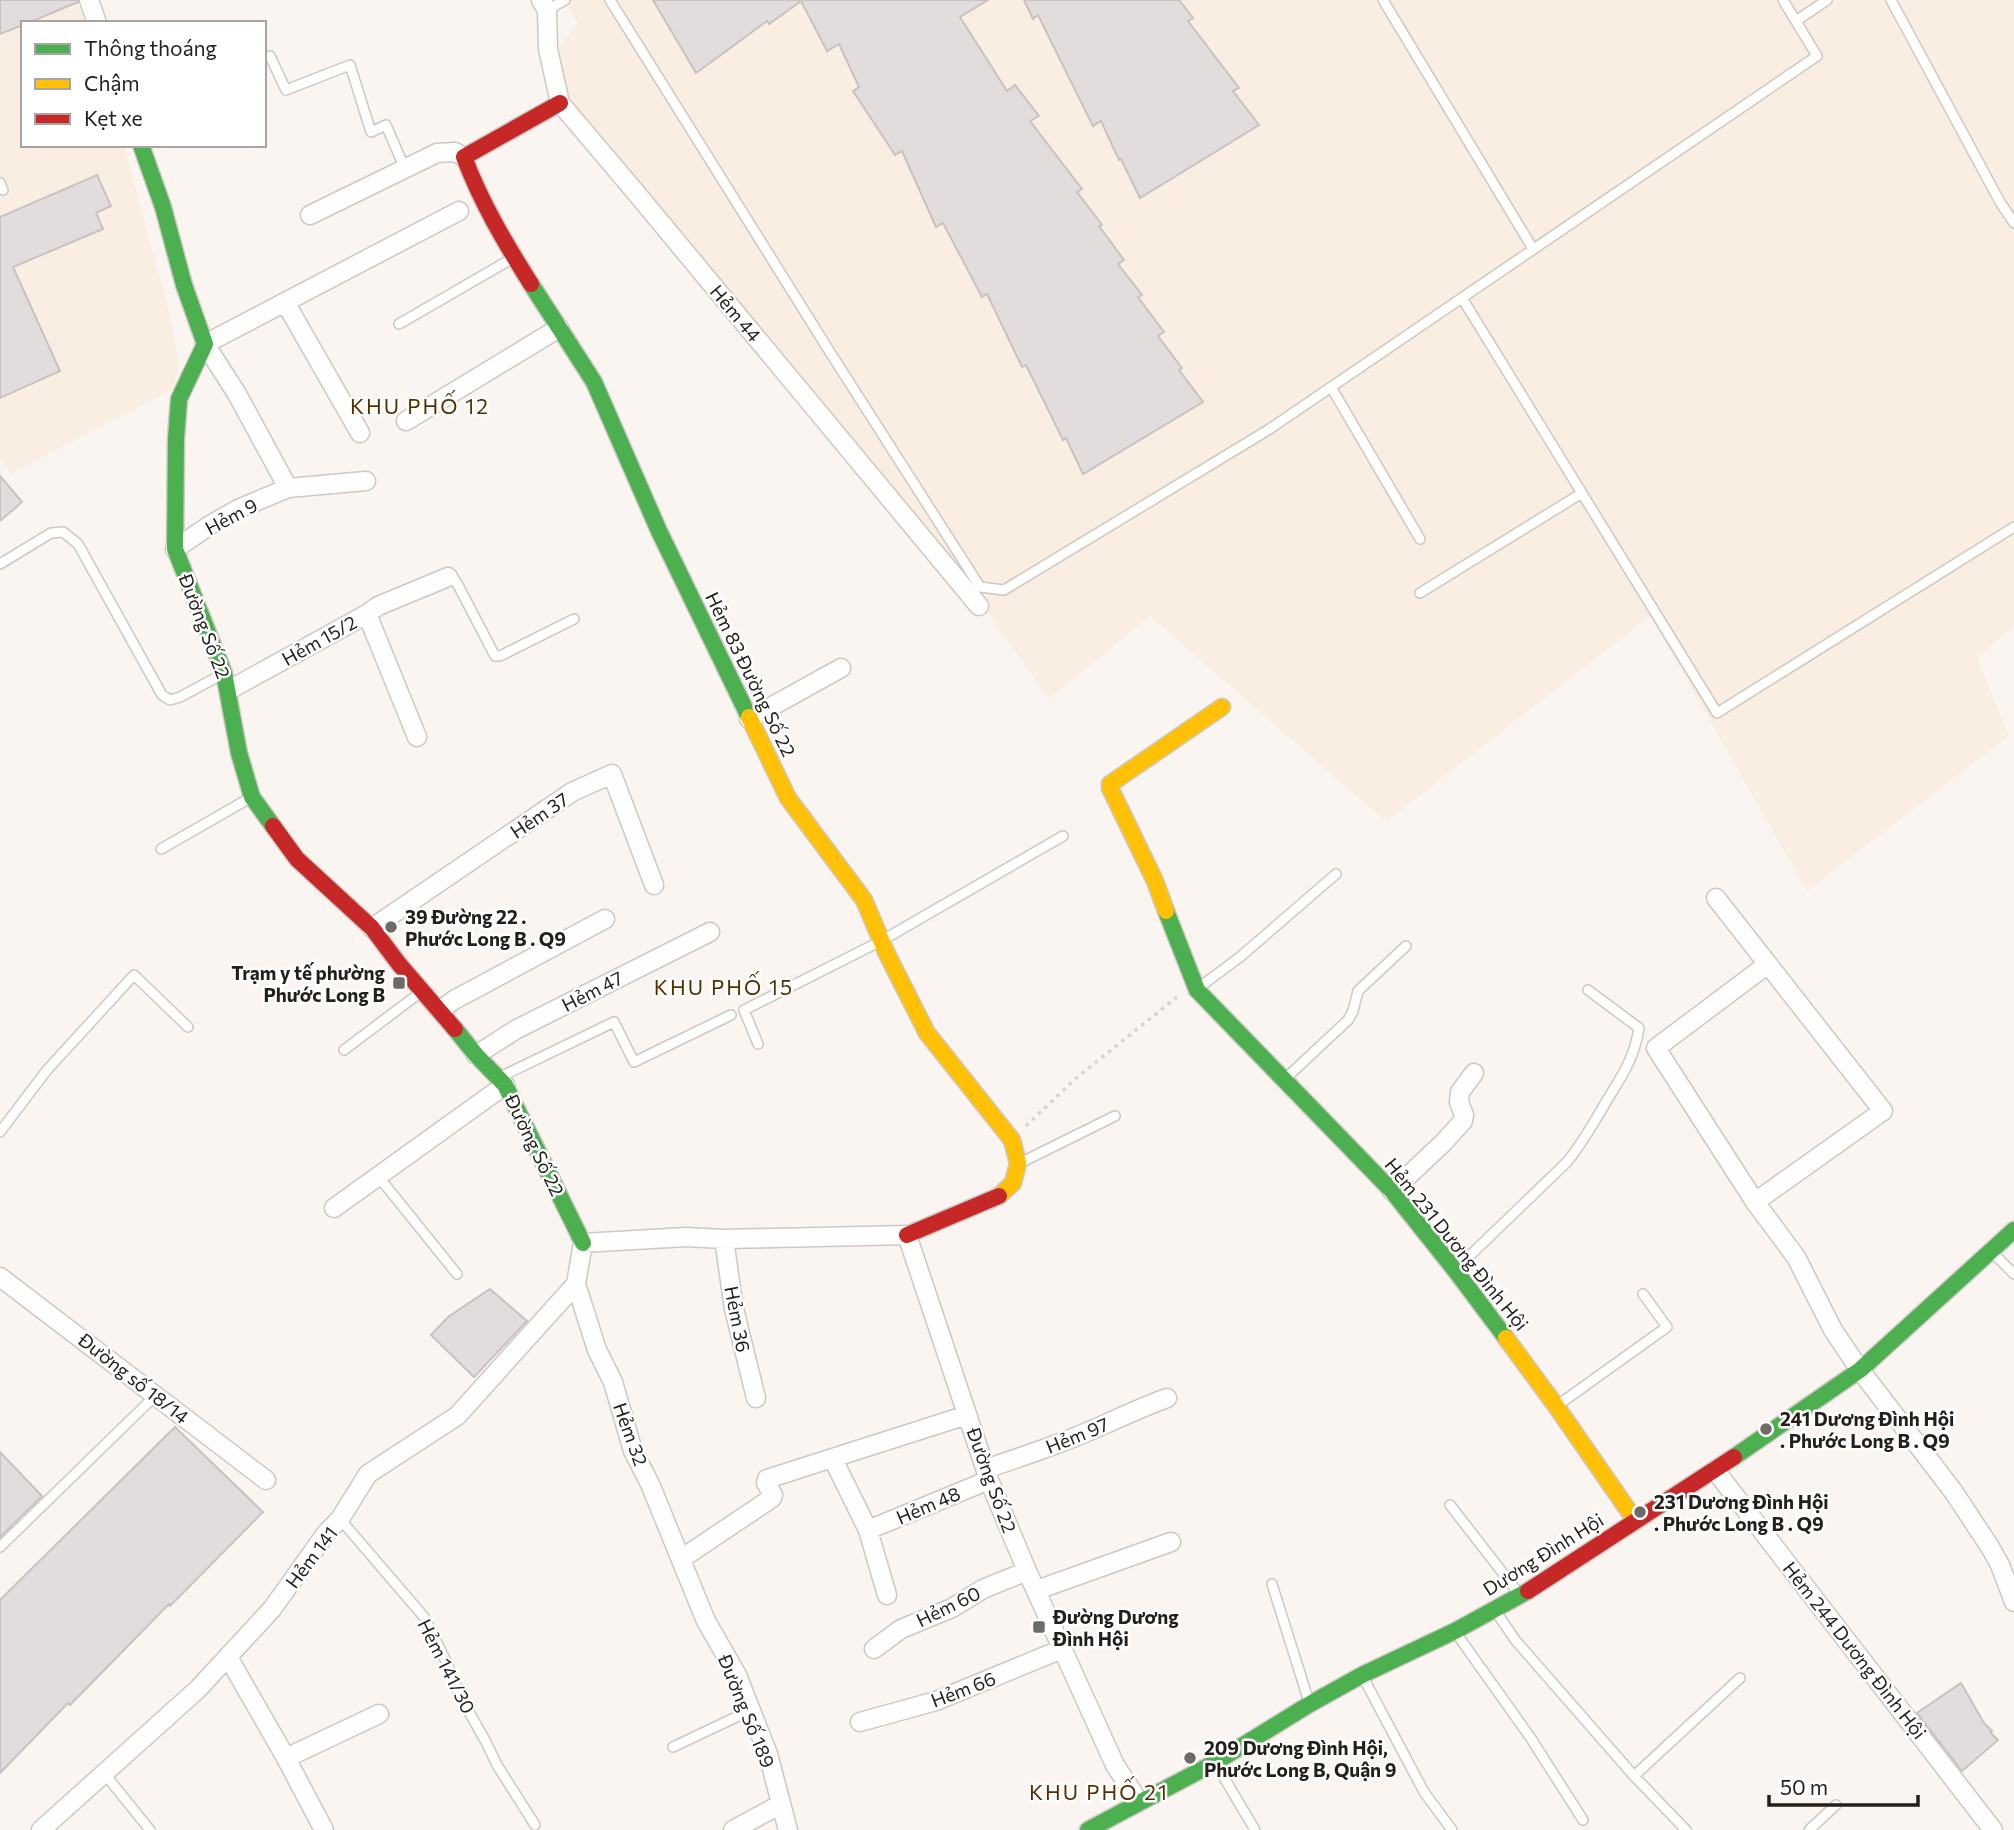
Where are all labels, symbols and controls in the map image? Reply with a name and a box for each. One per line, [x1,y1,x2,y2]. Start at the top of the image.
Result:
legend [21,21,266,147]
text: Thông thoáng [84,35,217,60]
text: Chậm [84,70,140,95]
text: Kẹt xe [84,105,143,130]
street label: Hẻm 44 [706,280,766,346]
district label: KHU PHỐ 12 [350,390,490,418]
street label: Hẻm 9 [201,493,261,539]
street label: Đường Số 22 [174,570,235,682]
street label: Hẻm 83 Đường Số 22 [701,588,801,760]
street label: Hẻm 15/2 [278,610,360,670]
street label: Hẻm 37 [506,787,572,843]
place label: 39 Đường 22 . Phước Long B . Q9 [405,905,566,950]
marker: 39 Đường 22 . Phước Long B . Q9 [383,919,399,935]
place label: Trạm y tế phường Phước Long B [231,961,386,1006]
street label: Hẻm 47 [558,966,626,1016]
district label: KHU PHỐ 15 [654,971,794,999]
marker: Trạm y tế phường Phước Long B [391,975,407,991]
street label: Đường Số 22 [500,1090,569,1200]
street label: Hẻm 231 Dương Đình Hội [1380,1153,1534,1335]
street label: Hẻm 36 [720,1284,756,1354]
street label: Đường số 18/14 [73,1327,194,1428]
street label: Hẻm 32 [609,1399,653,1469]
place label: 241 Dương Đình Hội . Phước Long B . Q9 [1780,1407,1954,1452]
street label: Hẻm 97 [1042,1412,1112,1458]
marker: 241 Dương Đình Hội . Phước Long B . Q9 [1758,1421,1774,1437]
street label: Đường Số 22 [962,1423,1022,1536]
street label: Hẻm 48 [892,1481,964,1529]
place label: 231 Dương Đình Hội . Phước Long B . Q9 [1654,1490,1829,1535]
marker: 231 Dương Đình Hội . Phước Long B . Q9 [1632,1504,1648,1520]
street label: Dương Đình Hội [1479,1508,1607,1600]
street label: Hẻm 141 [280,1522,342,1592]
street label: Hẻm 244 Dương Đình Hội [1779,1557,1931,1743]
street label: Hẻm 60 [912,1581,984,1631]
place label: Đường Dương Đình Hội [1052,1605,1179,1651]
street label: Hẻm 141/30 [413,1615,481,1717]
marker: Đường Dương Đình Hội [1031,1619,1047,1635]
street label: Đường Số 189 [713,1650,780,1771]
street label: Hẻm 66 [927,1666,999,1712]
place label: 209 Dương Đình Hội, Phước Long B, Quận 9 [1204,1736,1396,1782]
marker: 209 Dương Đình Hội, Phước Long B, Quận 9 [1182,1750,1198,1766]
scale bar [1769,1764,1918,1808]
text: 50 m [1780,1774,1828,1799]
district label: KHU PHỐ 21 [1029,1776,1169,1804]

